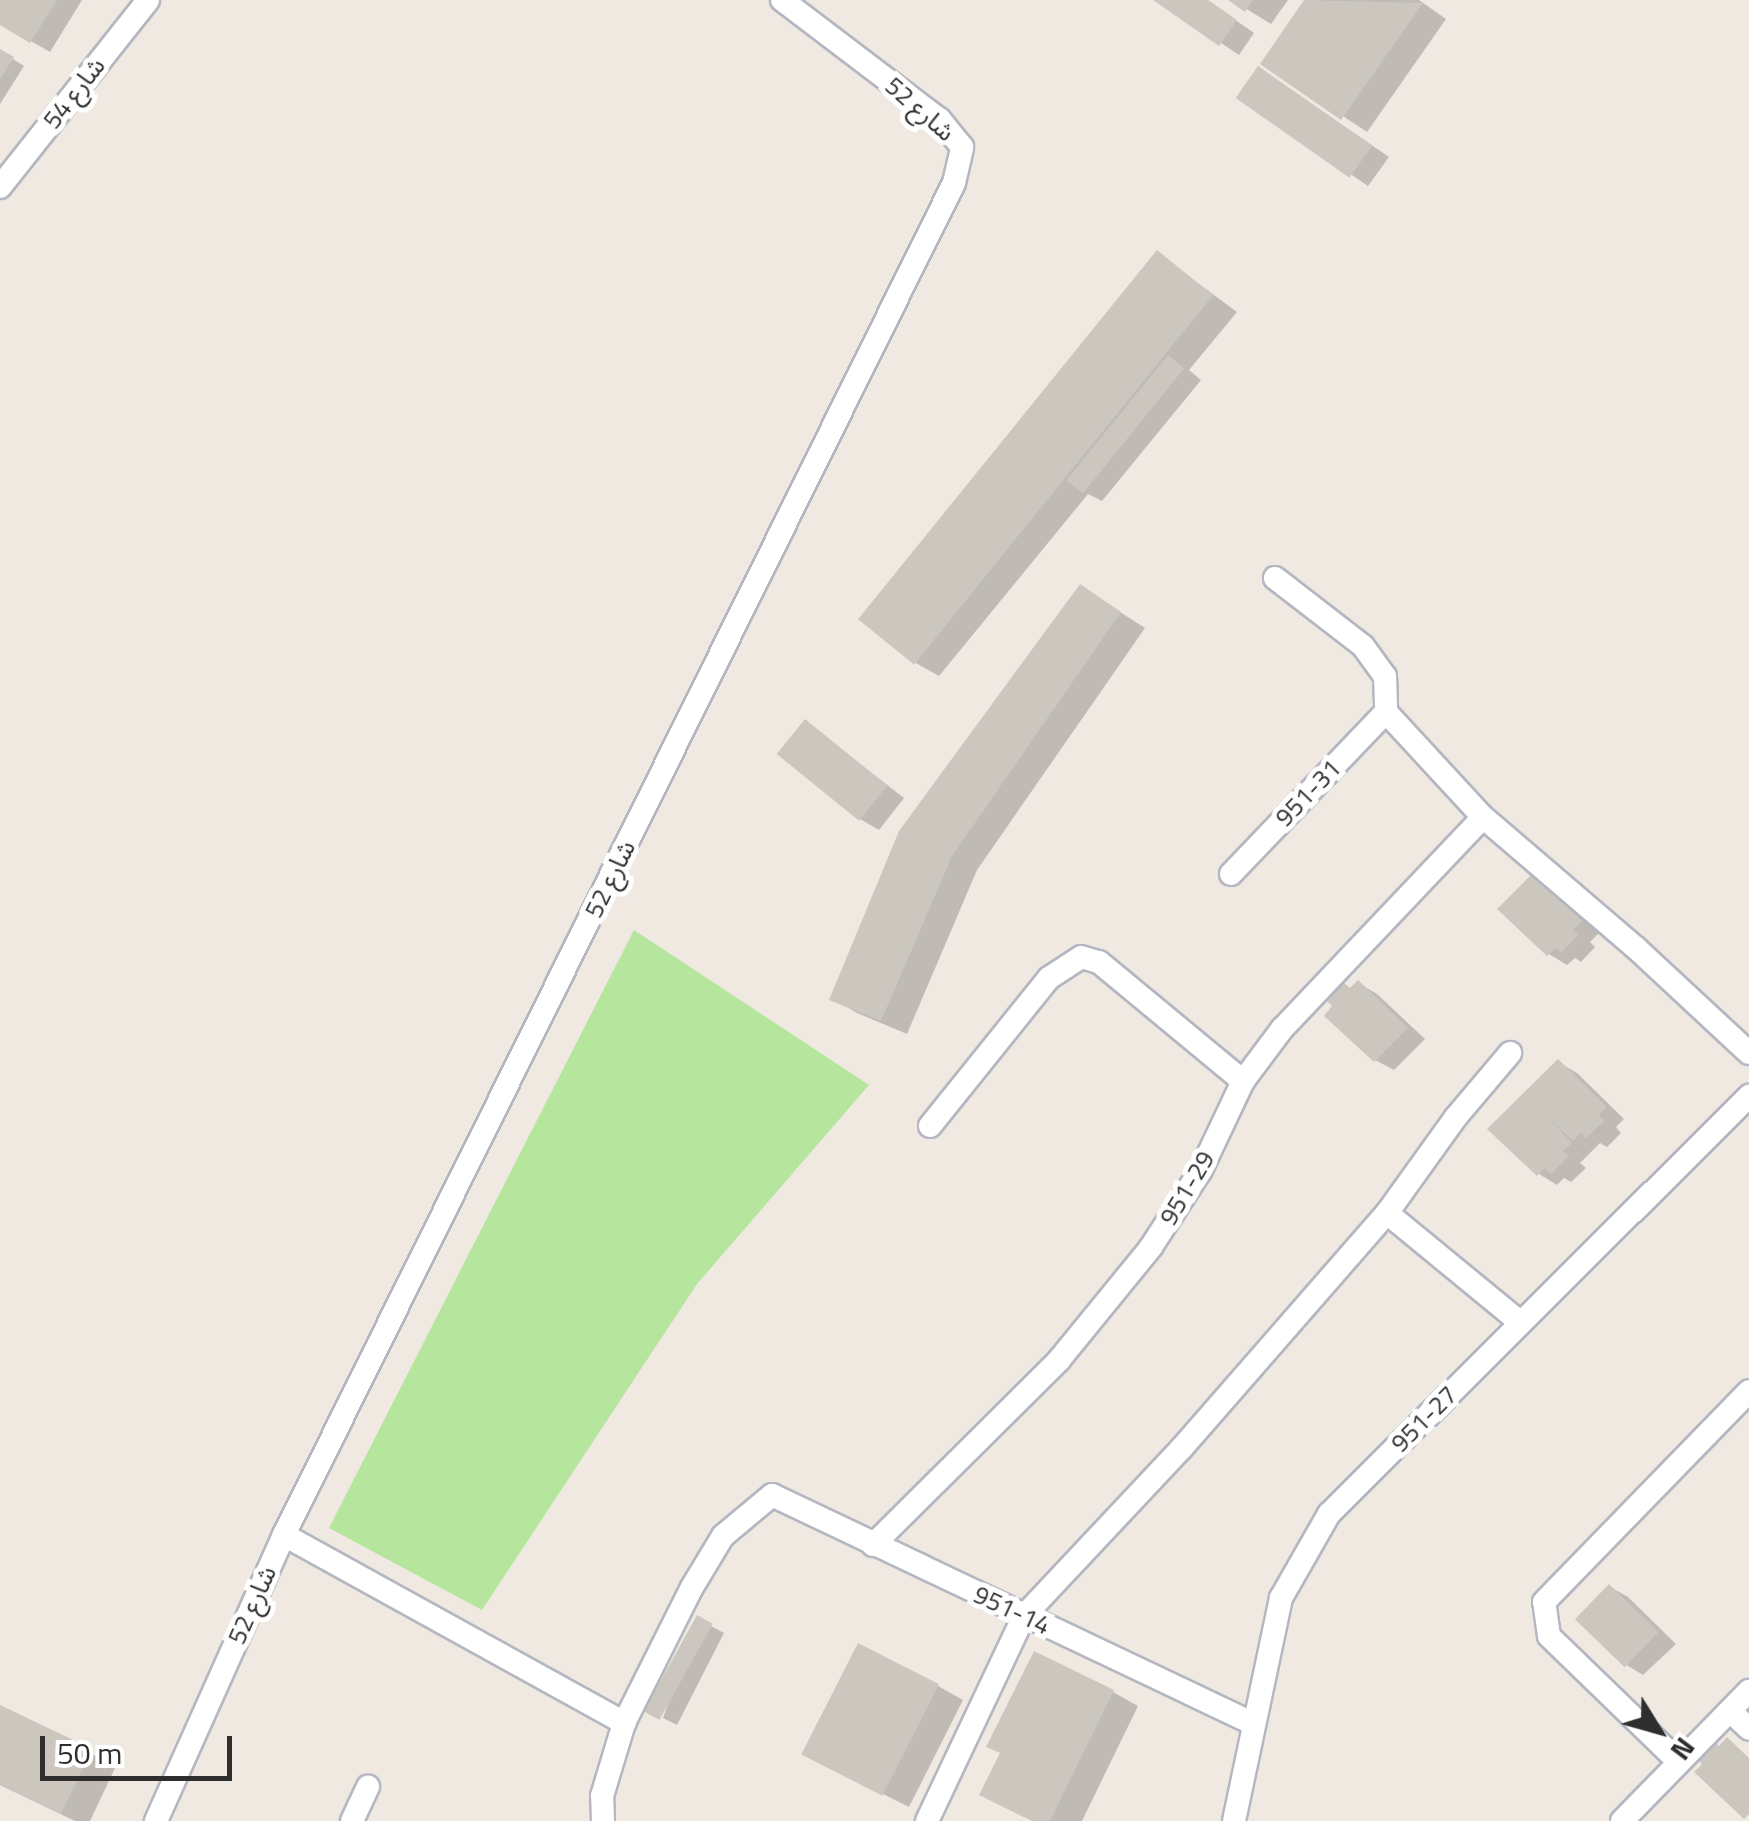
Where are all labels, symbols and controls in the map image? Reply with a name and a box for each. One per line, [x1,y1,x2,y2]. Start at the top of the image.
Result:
street label: شارع 54 [37,51,111,135]
street label: شارع 52 [879,71,961,147]
street label: 951-31 [1269,753,1347,833]
street label: شارع 52 [578,835,642,923]
street label: 951-29 [1153,1146,1221,1230]
street label: 951-27 [1385,1380,1463,1458]
street label: شارع 52 [222,1561,282,1649]
street label: 951-14 [969,1579,1055,1641]
north arrow [1609,1681,1709,1781]
scale bar [45,1716,238,1778]
text: N [1660,1729,1706,1770]
text: 50 m [57,1730,122,1776]

